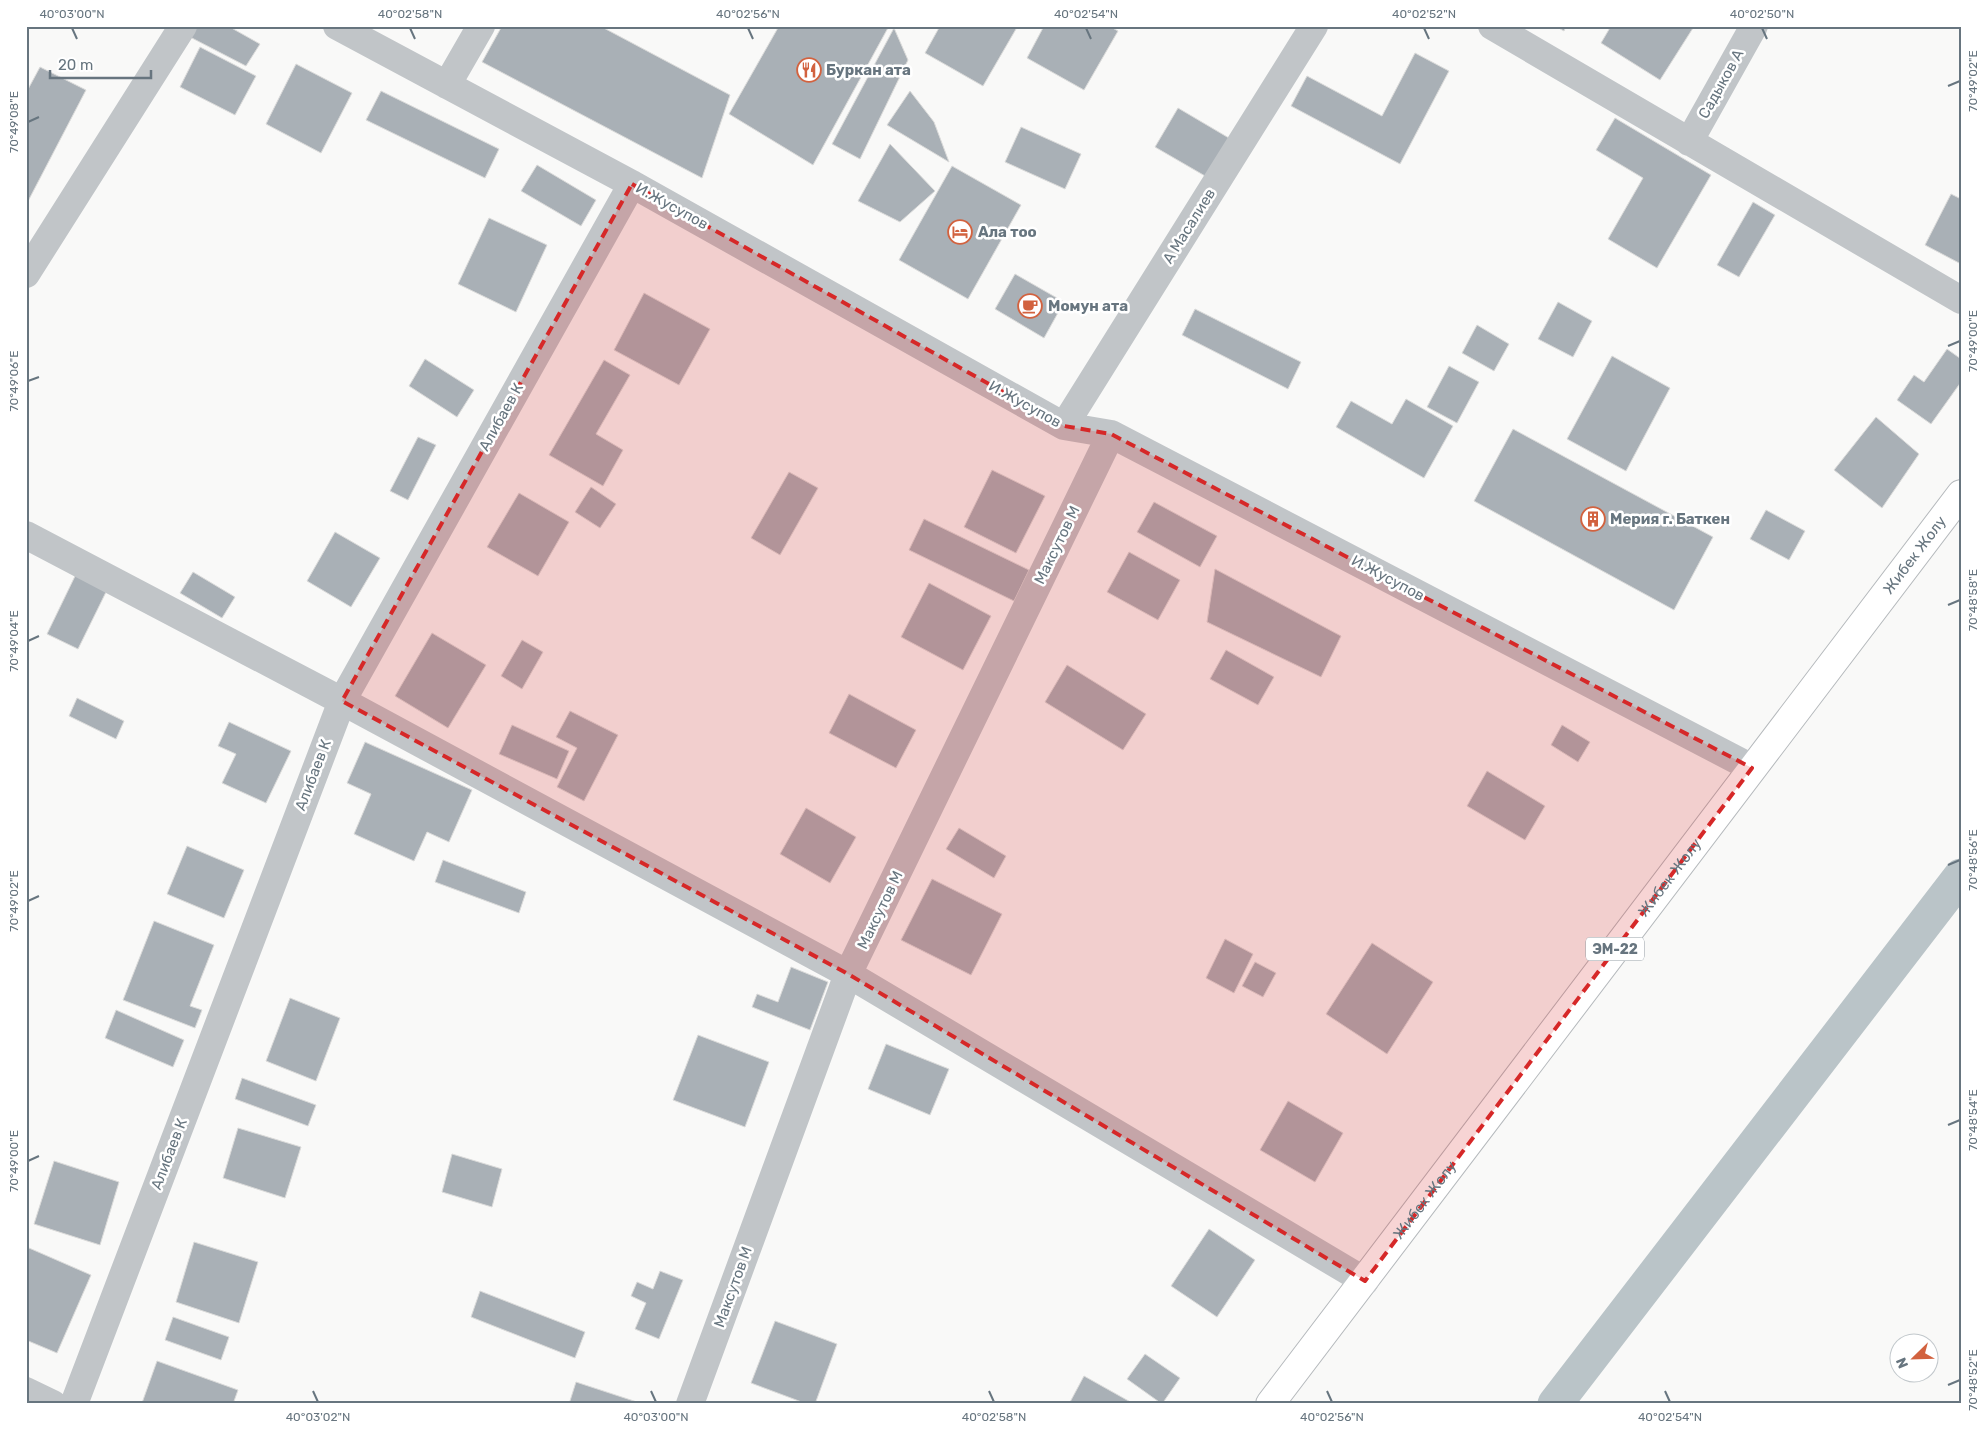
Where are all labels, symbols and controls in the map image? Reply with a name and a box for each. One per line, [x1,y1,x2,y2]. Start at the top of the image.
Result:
text: 40°03'00"N [39,7,105,21]
text: 40°02'58"N [378,7,442,21]
text: 40°02'56"N [716,7,780,21]
text: 40°02'54"N [1054,7,1118,21]
text: 40°02'52"N [1392,7,1456,21]
text: 40°02'50"N [1730,7,1794,21]
street label: Садыков А [1695,46,1747,122]
scale bar [50,48,151,80]
text: 70°49'02"E [1966,50,1980,112]
text: 20 m [58,56,93,74]
restaurant icon: Буркан ата [796,57,822,83]
place label: Буркан ата [826,61,911,79]
text: 70°49'08"E [7,91,21,153]
street label: И.Жусупов [633,179,711,233]
street label: А Масалиев [1159,185,1219,267]
hotel icon: Ала тоо [947,219,973,245]
place label: Ала тоо [978,223,1037,241]
cafe icon: Момун ата [1017,293,1043,319]
place label: Момун ата [1048,297,1128,315]
text: 70°49'00"E [1966,310,1980,372]
text: 70°49'06"E [7,350,21,412]
street label: И.Жусупов [986,377,1064,431]
street label: Алибаев К [475,380,527,454]
street label: Максутов М [1030,503,1084,587]
building icon: Мерия г. Бaткен [1580,506,1606,532]
place label: Мерия г. Бaткен [1610,510,1730,528]
street label: Жибек Жолу [1879,512,1950,598]
street label: И.Жусупов [1348,551,1428,605]
text: 70°48'58"E [1966,569,1980,631]
text: 70°49'04"E [7,610,21,672]
street label: Алибаев К [291,736,335,813]
text: 70°48'56"E [1966,829,1980,891]
street label: Жибек Жолу [1634,835,1705,920]
street label: Максутов М [853,868,907,952]
text: 70°49'02"E [7,870,21,932]
road number: ЭМ-22 [1586,938,1644,961]
text: 70°48'54"E [1966,1089,1980,1151]
street label: Алибаев К [147,1115,191,1192]
text: 70°49'00"E [7,1130,21,1192]
street label: Жибек Жолу [1389,1158,1460,1243]
street label: Максутов М [710,1244,756,1330]
north arrow [1890,1332,1940,1382]
text: 70°48'52"E [1966,1349,1980,1411]
text: N [1893,1355,1912,1371]
text: 40°03'02"N [286,1410,350,1424]
text: 40°03'00"N [623,1410,689,1424]
text: 40°02'58"N [962,1410,1026,1424]
text: 40°02'56"N [1300,1410,1364,1424]
text: 40°02'54"N [1638,1410,1702,1424]

